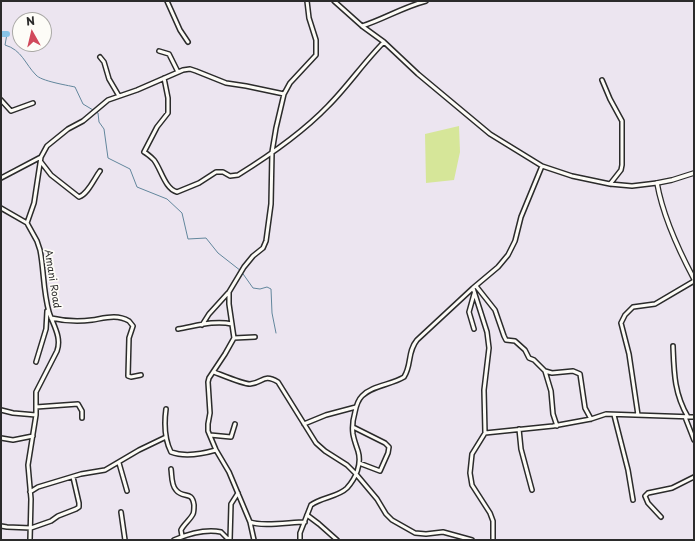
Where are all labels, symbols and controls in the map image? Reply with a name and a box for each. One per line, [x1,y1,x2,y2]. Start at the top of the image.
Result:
north arrow [12,12,52,52]
text: N [25,12,36,30]
street label: Amani Road [41,249,63,309]

